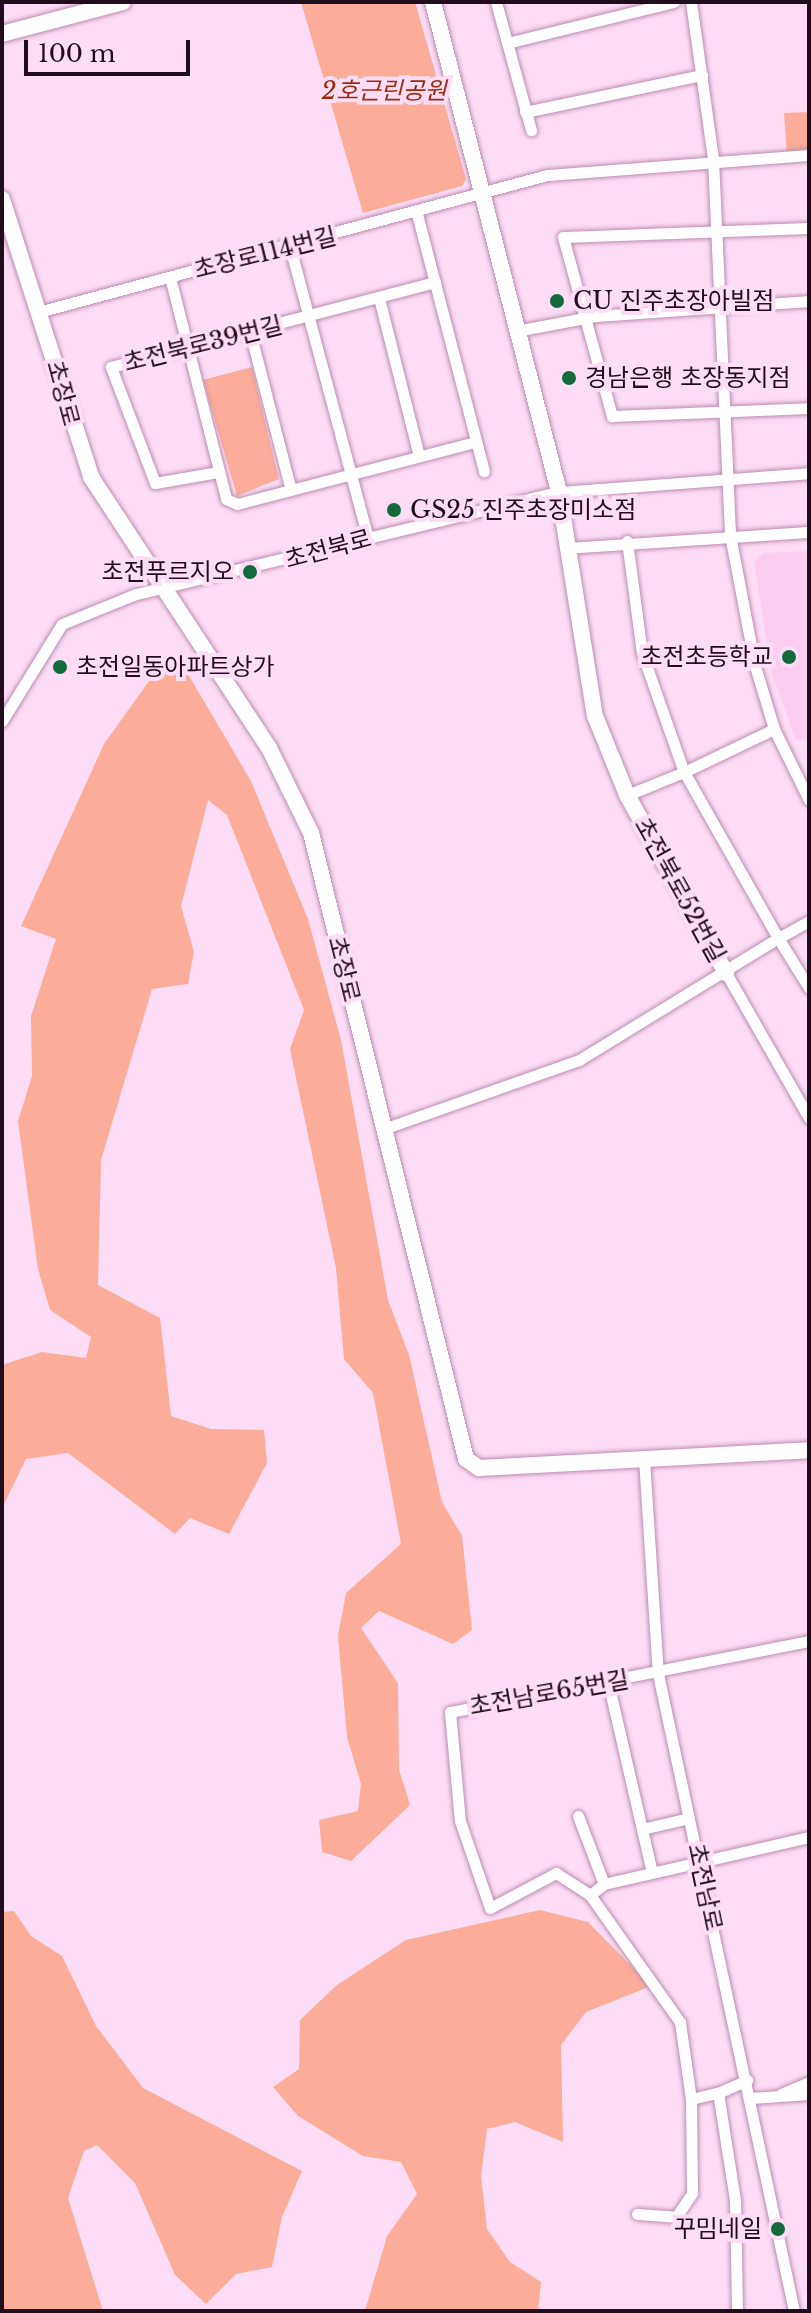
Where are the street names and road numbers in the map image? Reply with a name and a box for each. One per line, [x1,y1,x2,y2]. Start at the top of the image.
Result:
street label: 초장로114번길 [191,221,339,285]
street label: 초전북로39번길 [121,310,285,378]
street label: 초장로 [41,357,85,429]
street label: 초전북로 [282,524,374,574]
street label: 초전북로52번길 [628,813,732,967]
street label: 초장로 [322,933,366,1005]
street label: 초전남로65번길 [467,1665,631,1721]
street label: 초전남로 [682,1841,728,1933]

